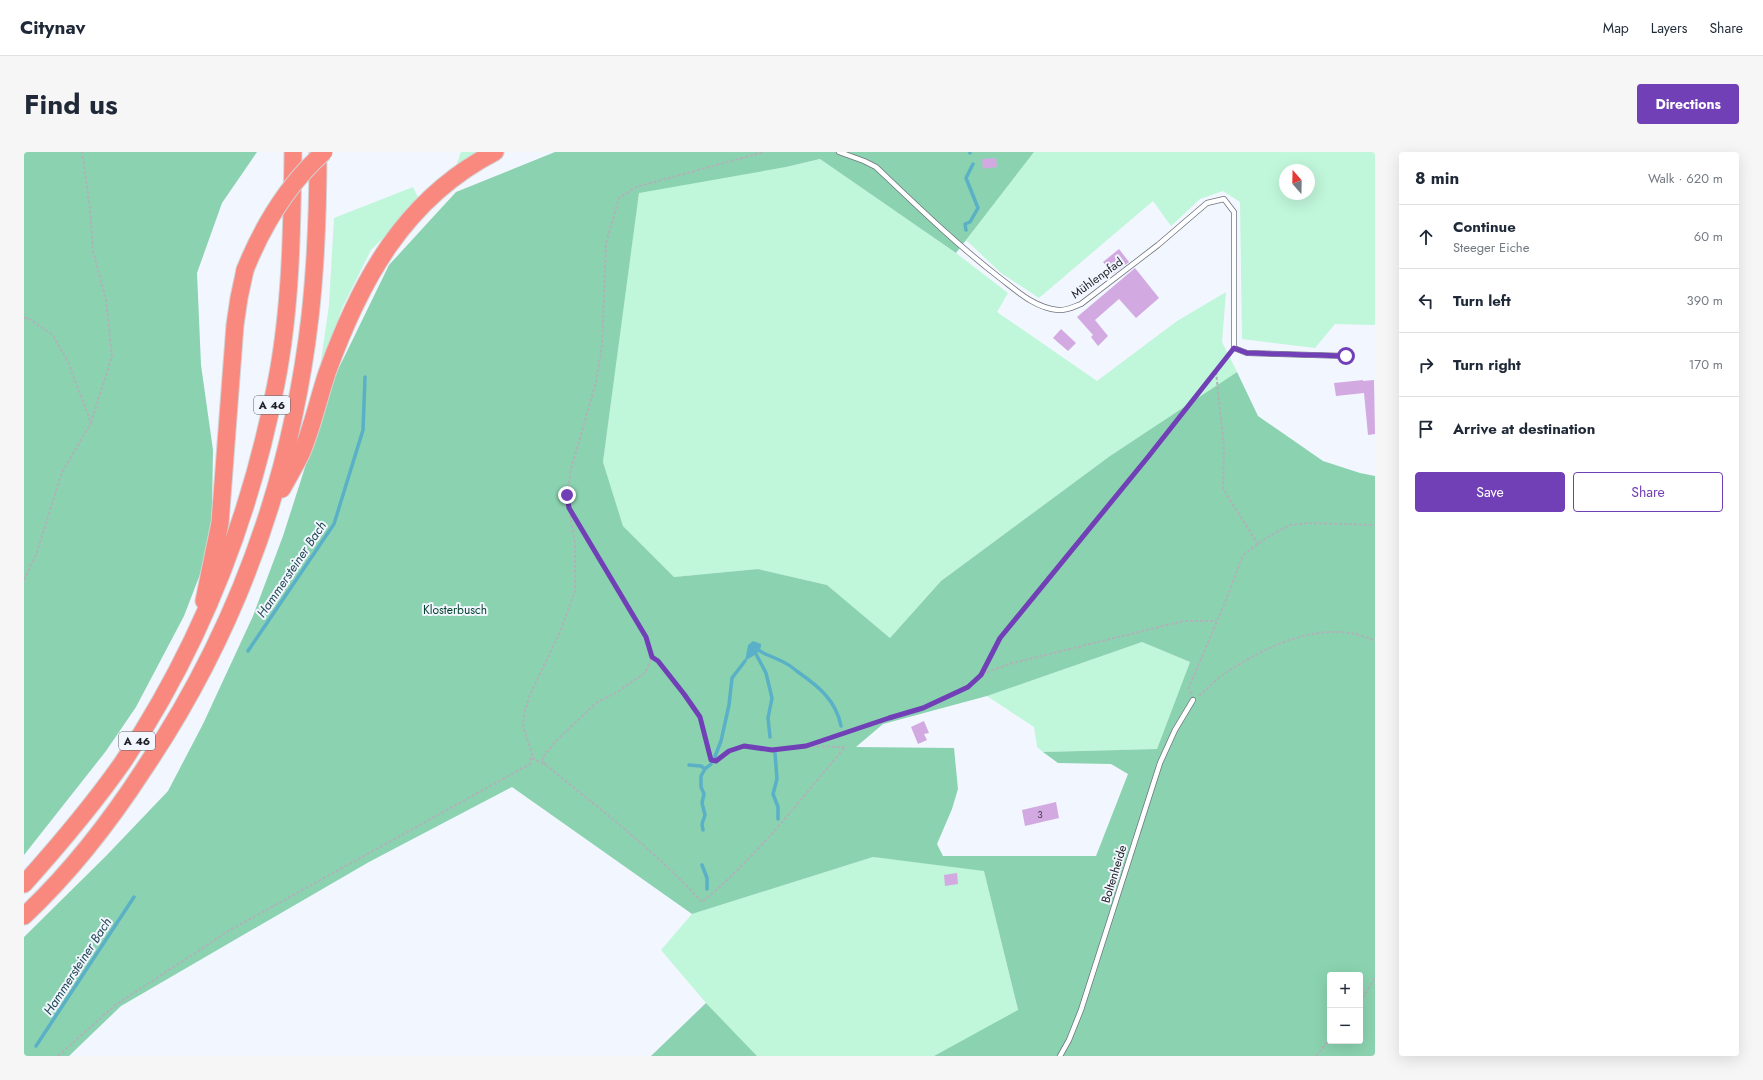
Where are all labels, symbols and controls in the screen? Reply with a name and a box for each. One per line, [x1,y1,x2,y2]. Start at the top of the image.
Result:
text: Citynav [20,14,86,41]
text: Map [1603,18,1629,38]
text: Layers [1651,18,1687,38]
text: Share [1709,18,1743,38]
text: Find us [24,84,118,125]
button: Directions [1637,84,1739,124]
north arrow [1279,164,1315,200]
text: 8 min [1415,166,1459,190]
text: Walk · 620 m [1648,169,1723,188]
text: Continue [1453,216,1516,238]
icon: ahead [1415,226,1437,248]
text: 60 m [1694,227,1723,246]
text: Steeger Eiche [1453,238,1529,257]
street label: Mühlenpfad [1067,253,1127,303]
icon: left [1415,290,1437,312]
text: Turn left [1453,290,1511,312]
text: 390 m [1687,291,1723,310]
route start [1337,347,1355,365]
icon: right [1415,354,1437,376]
text: Turn right [1453,354,1521,376]
text: 170 m [1688,355,1723,374]
road number: A 46 [254,396,290,414]
icon: arrive [1415,418,1437,440]
text: Arrive at destination [1453,418,1595,440]
button: Save [1415,472,1565,512]
button: Share [1573,472,1723,512]
route end [558,486,576,504]
water label: Hammersteiner Bach [252,517,331,621]
park label: Klosterbusch [423,601,487,619]
road number: A 46 [119,732,155,750]
house number: 3 [1037,807,1043,822]
street label: Boltenheide [1097,843,1131,905]
water label: Hammersteiner Bach [39,913,116,1019]
map controls [1327,972,1363,1044]
button: + [1327,972,1363,1008]
button: − [1327,1008,1363,1044]

